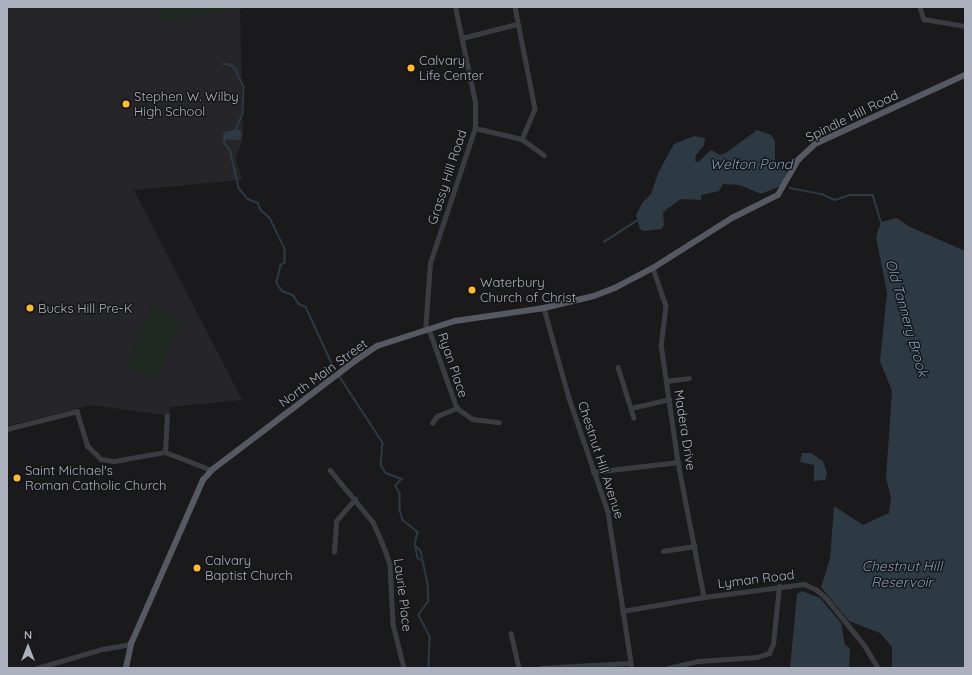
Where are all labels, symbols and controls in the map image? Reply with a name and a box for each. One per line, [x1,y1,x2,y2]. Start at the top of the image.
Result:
place label: Calvary Life Center [419,53,484,84]
marker: Calvary Life Center [406,63,416,73]
street label: Spindle Hill Road [803,87,901,145]
place label: Stephen W. Wilby High School [134,89,239,120]
marker: Stephen W. Wilby High School [121,99,131,109]
street label: Grassy Hill Road [424,128,470,226]
water label: Welton Pond [710,156,792,172]
water label: Old Tannery Brook [882,257,932,379]
place label: Waterbury Church of Christ [480,275,576,306]
marker: Waterbury Church of Christ [467,285,477,295]
place label: Bucks Hill Pre-K [38,300,132,316]
marker: Bucks Hill Pre-K [25,303,35,313]
street label: Ryan Place [435,330,471,400]
street label: North Main Street [276,336,370,410]
street label: Madera Drive [671,389,699,471]
street label: Chestnut Hill Avenue [575,399,627,521]
place label: Saint Michael's Roman Catholic Church [25,463,166,494]
marker: Saint Michael's Roman Catholic Church [12,473,22,483]
place label: Calvary Baptist Church [205,553,293,584]
street label: Laurie Place [391,558,415,632]
water label: Chestnut Hill Reservoir [862,558,942,590]
marker: Calvary Baptist Church [192,563,202,573]
street label: Lyman Road [717,567,795,591]
north arrow [8,627,48,667]
text: N [24,628,32,642]

